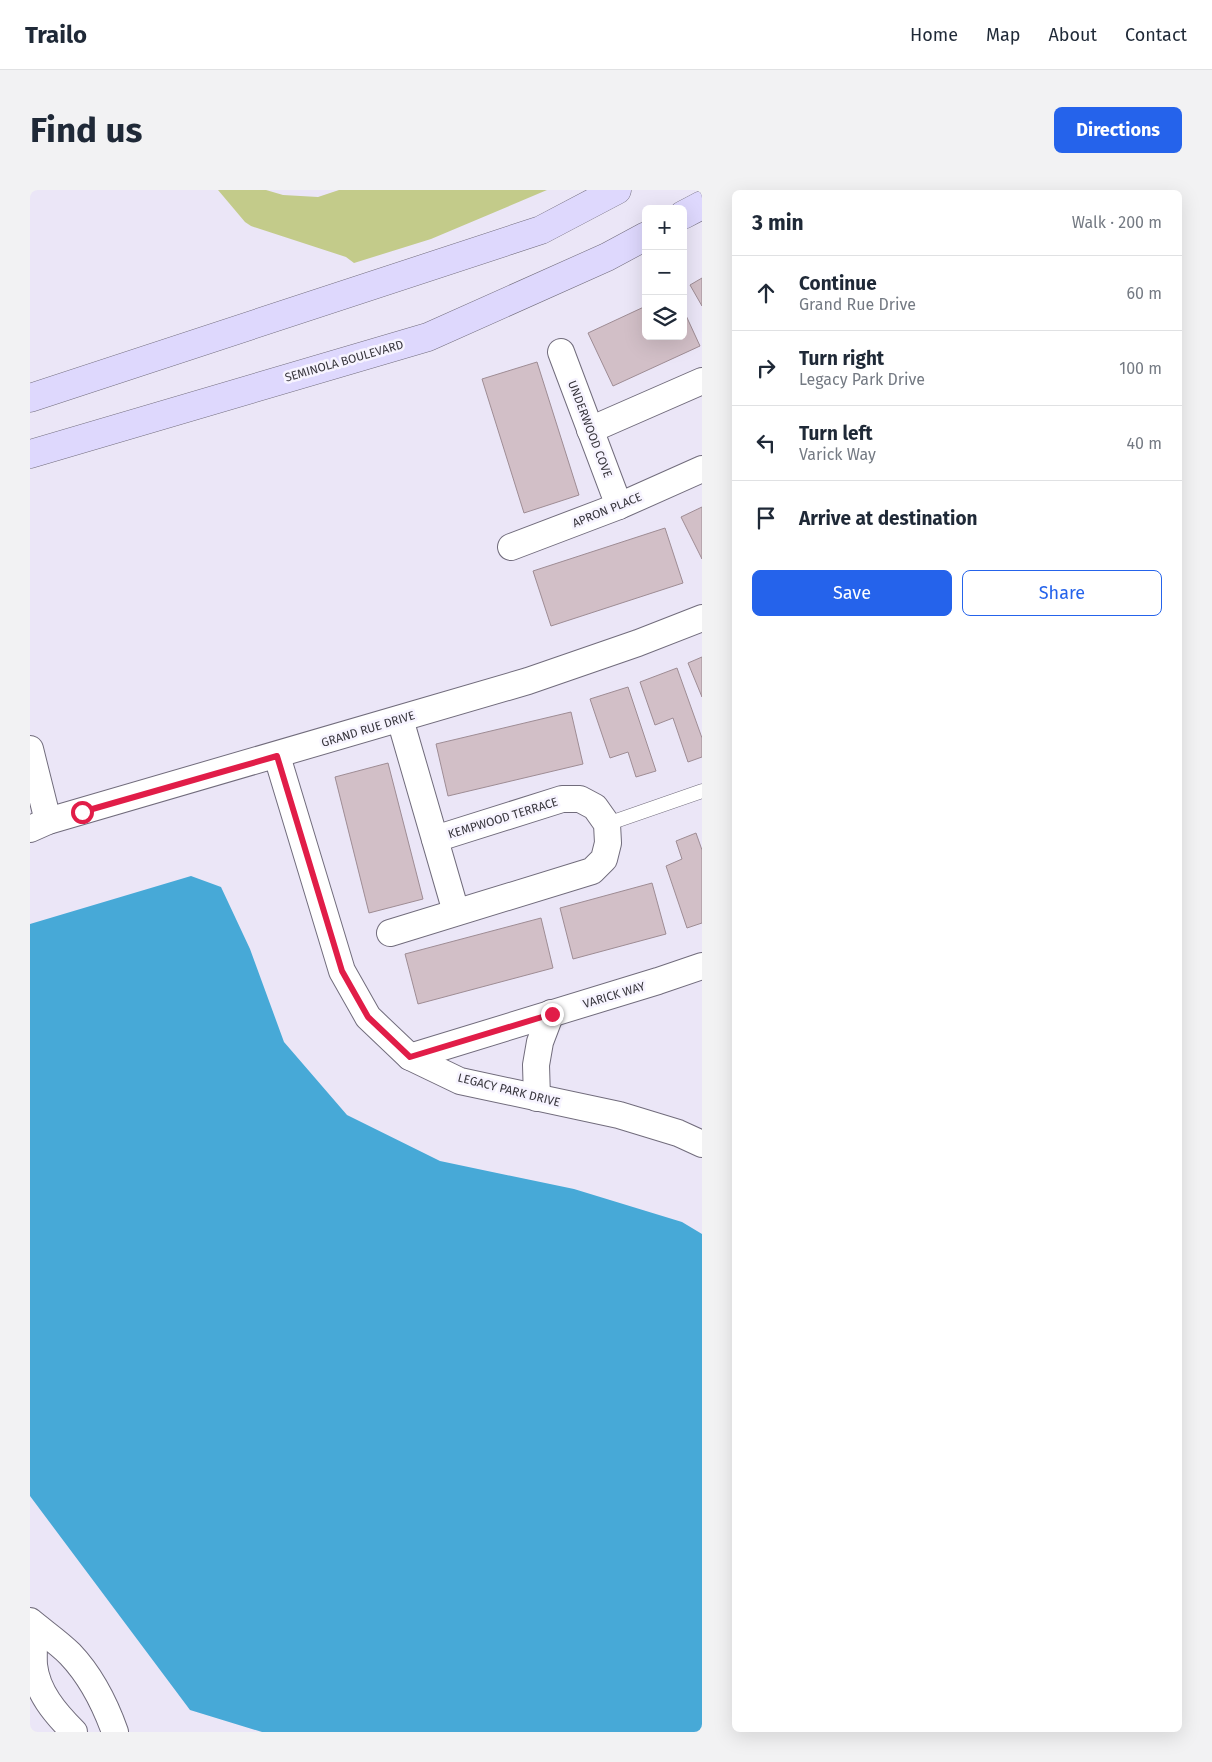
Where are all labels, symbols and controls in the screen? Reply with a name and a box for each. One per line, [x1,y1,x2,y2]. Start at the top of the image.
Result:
text: Trailo [25,21,87,49]
text: Home [910,24,958,46]
text: Map [986,24,1020,46]
text: About [1048,24,1097,46]
text: Contact [1125,24,1187,46]
button: Directions [1054,107,1182,153]
text: Find us [30,109,142,151]
map controls [642,205,687,340]
button: + [642,205,687,250]
text: 3 min [752,210,804,236]
text: Walk · 200 m [1072,213,1162,232]
button: − [642,250,687,295]
text: Continue [799,272,877,295]
icon: ahead [752,279,780,307]
text: 60 m [1127,284,1162,303]
button: layers [642,295,687,340]
text: Grand Rue Drive [799,295,916,314]
street label: SEMINOLA BOULEVARD [283,337,405,385]
text: Turn right [799,347,884,370]
icon: right [752,354,780,382]
text: 100 m [1119,359,1162,378]
text: Legacy Park Drive [799,370,925,389]
street label: UNDERWOOD COVE [565,379,615,479]
text: Turn left [799,422,873,445]
icon: left [752,429,780,457]
text: 40 m [1127,434,1162,453]
text: Varick Way [799,445,876,464]
street label: APRON PLACE [570,490,644,530]
icon: arrive [752,504,780,532]
text: Arrive at destination [799,507,978,530]
button: Save [752,570,952,616]
button: Share [962,570,1162,616]
street label: GRAND RUE DRIVE [319,708,417,750]
street label: KEMPWOOD TERRACE [446,795,560,841]
route start [71,801,94,824]
street label: VARICK WAY [581,979,647,1011]
route end [541,1003,564,1026]
street label: LEGACY PARK DRIVE [456,1070,562,1110]

